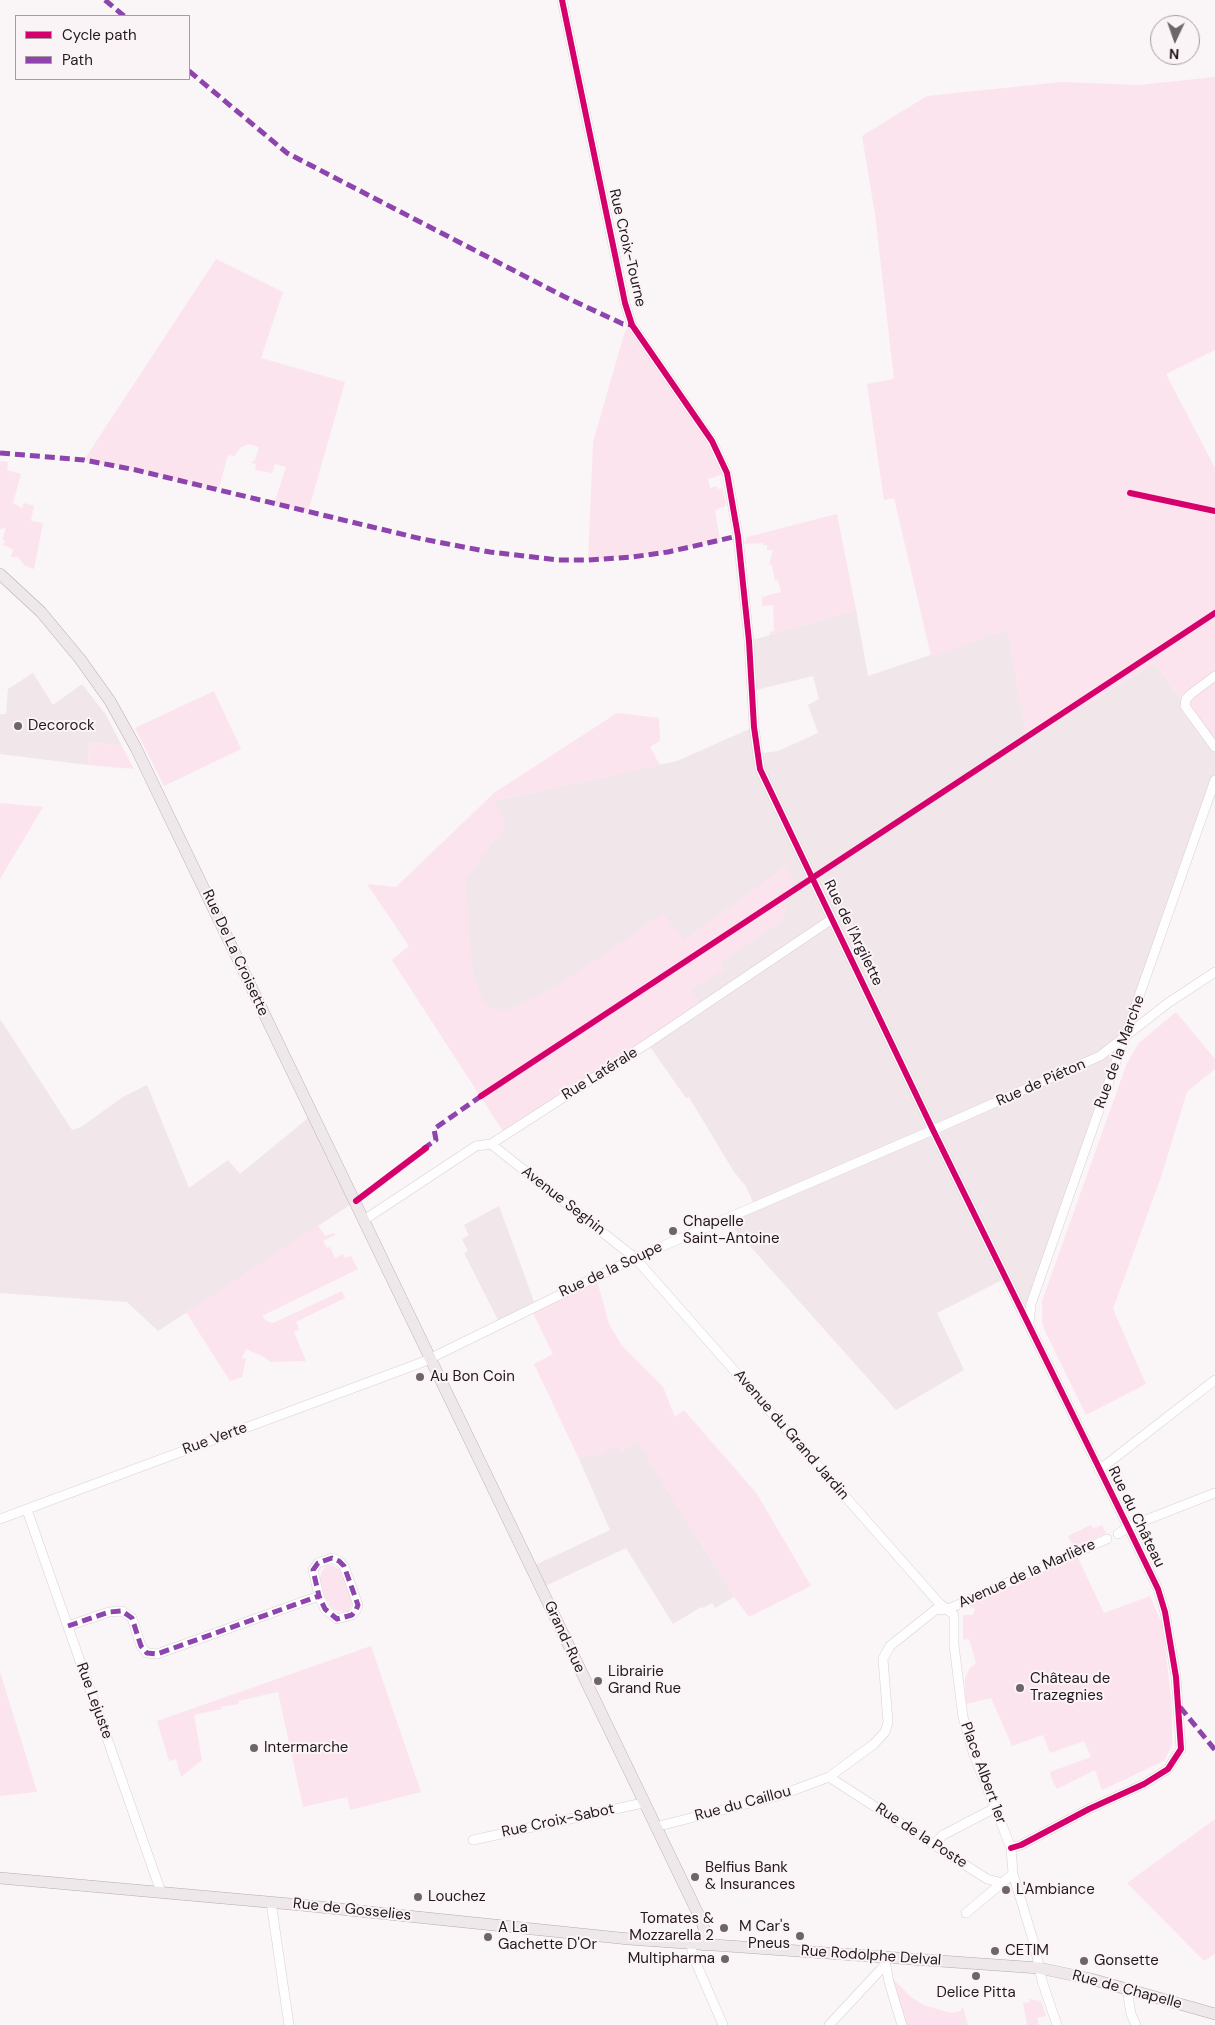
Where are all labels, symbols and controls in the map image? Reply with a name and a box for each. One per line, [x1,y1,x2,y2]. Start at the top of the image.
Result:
legend [15,15,190,80]
north arrow [1150,15,1200,65]
text: Cycle path [62,25,137,45]
text: N [1169,45,1180,63]
text: Path [62,50,93,70]
street label: Rue Croix-Tourne [605,187,649,309]
place label: Decorock [28,717,95,735]
marker: Decorock [12,720,24,732]
street label: Rue de l'Argilette [820,877,886,989]
street label: Rue De La Croisette [198,887,272,1019]
street label: Rue de la Marche [1091,993,1149,1111]
street label: Rue Latérale [559,1044,641,1104]
street label: Rue de Piéton [994,1055,1088,1111]
street label: Avenue Seghin [518,1163,608,1239]
place label: Chapelle Saint-Antoine [683,1213,779,1248]
marker: Chapelle Saint-Antoine [667,1225,679,1237]
street label: Rue de la Soupe [557,1238,665,1302]
street label: Avenue du Grand Jardin [730,1366,852,1504]
place label: Au Bon Coin [430,1368,515,1386]
marker: Au Bon Coin [414,1371,426,1383]
street label: Rue Verte [180,1419,250,1459]
street label: Rue du Château [1104,1463,1168,1571]
street label: Avenue de la Marlière [956,1536,1098,1612]
street label: Grand-Rue [540,1598,588,1676]
street label: Rue Lejuste [72,1660,116,1742]
place label: Librairie Grand Rue [608,1663,681,1698]
place label: Château de Trazegnies [1030,1670,1110,1705]
marker: Librairie Grand Rue [592,1675,604,1687]
marker: Château de Trazegnies [1014,1682,1026,1694]
street label: Place Albert 1er [956,1720,1010,1826]
place label: Intermarche [264,1739,348,1757]
marker: Intermarche [248,1742,260,1754]
street label: Rue du Caillou [693,1783,793,1825]
street label: Rue Croix-Sabot [500,1800,616,1842]
street label: Rue de la Poste [872,1800,970,1872]
place label: Belfius Bank & Insurances [705,1859,795,1894]
marker: Belfius Bank & Insurances [689,1871,701,1883]
place label: L'Ambiance [1016,1881,1095,1899]
marker: L'Ambiance [1000,1884,1012,1896]
place label: Louchez [428,1888,486,1906]
marker: Louchez [412,1891,424,1903]
street label: Rue de Gosselies [292,1895,412,1925]
place label: Tomates & Mozzarella 2 [629,1910,714,1945]
place label: M Car's Pneus [739,1918,790,1953]
place label: A La Gachette D'Or [498,1919,597,1954]
marker: Tomates & Mozzarella 2 [718,1922,730,1934]
marker: M Car's Pneus [794,1930,806,1942]
marker: A La Gachette D'Or [482,1931,494,1943]
street label: Rue Rodolphe Delval [800,1942,942,1970]
place label: CETIM [1005,1942,1049,1960]
marker: CETIM [989,1945,1001,1957]
place label: Multipharma [628,1950,715,1968]
place label: Gonsette [1094,1952,1159,1970]
marker: Multipharma [719,1953,731,1965]
marker: Gonsette [1078,1955,1090,1967]
street label: Rue de Chapelle [1070,1967,1184,2013]
marker: Delice Pitta [970,1970,982,1982]
place label: Delice Pitta [936,1984,1016,2002]

